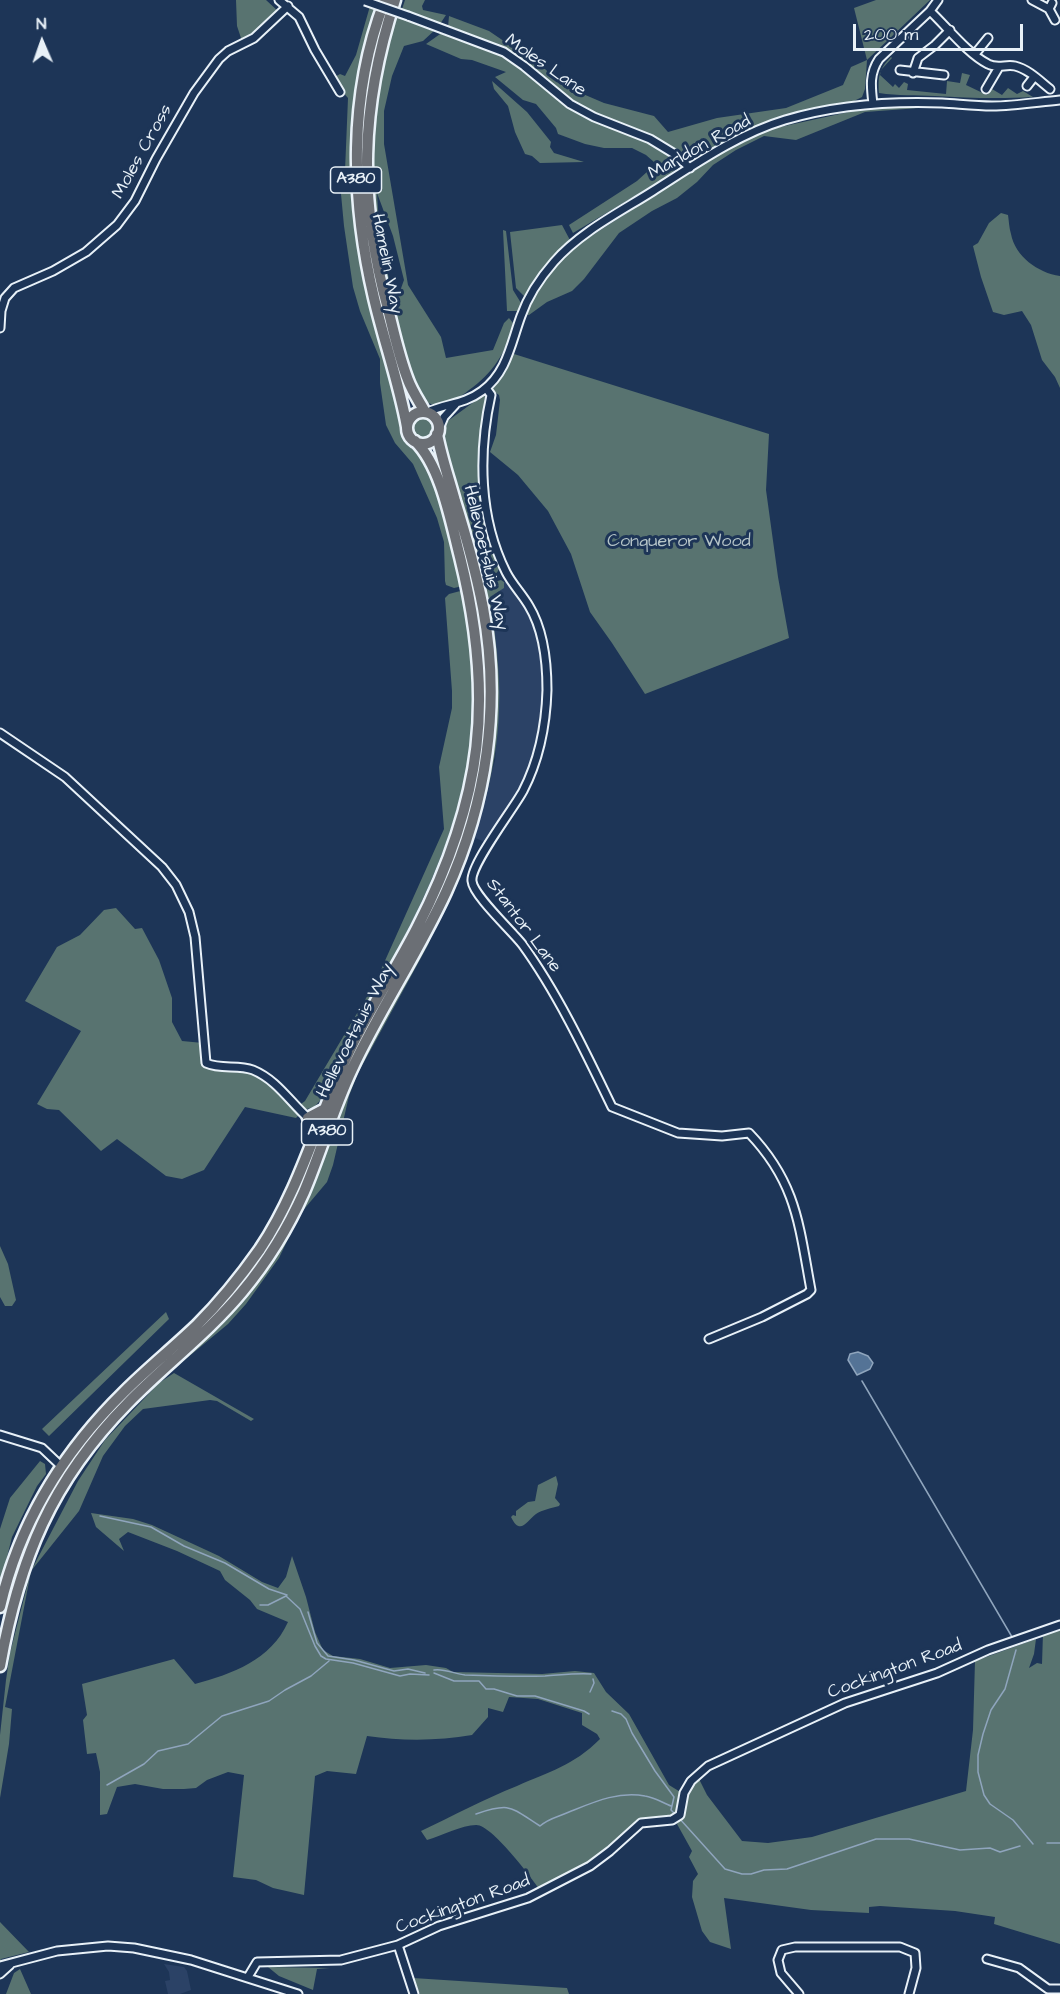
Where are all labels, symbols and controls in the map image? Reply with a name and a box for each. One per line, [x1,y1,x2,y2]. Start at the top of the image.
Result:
north arrow [12,12,72,72]
scale bar [856,12,1026,50]
text: N [36,13,47,35]
text: 200 m [864,22,918,47]
street label: Moles Lane [500,30,590,102]
street label: Moles Cross [108,101,178,203]
street label: Marldon Road [645,111,755,185]
road number: A380 [330,167,382,193]
street label: Hamelin Way [366,212,406,316]
street label: Hellevoetsluis Way [458,483,512,633]
park label: Conqueror Wood [607,531,751,553]
street label: Stantor Lane [481,875,565,977]
street label: Hellevoetsluis Way [313,960,399,1102]
road number: A380 [302,1119,352,1145]
street label: Cockington Road [825,1636,965,1704]
street label: Cockington Road [393,1871,533,1939]

